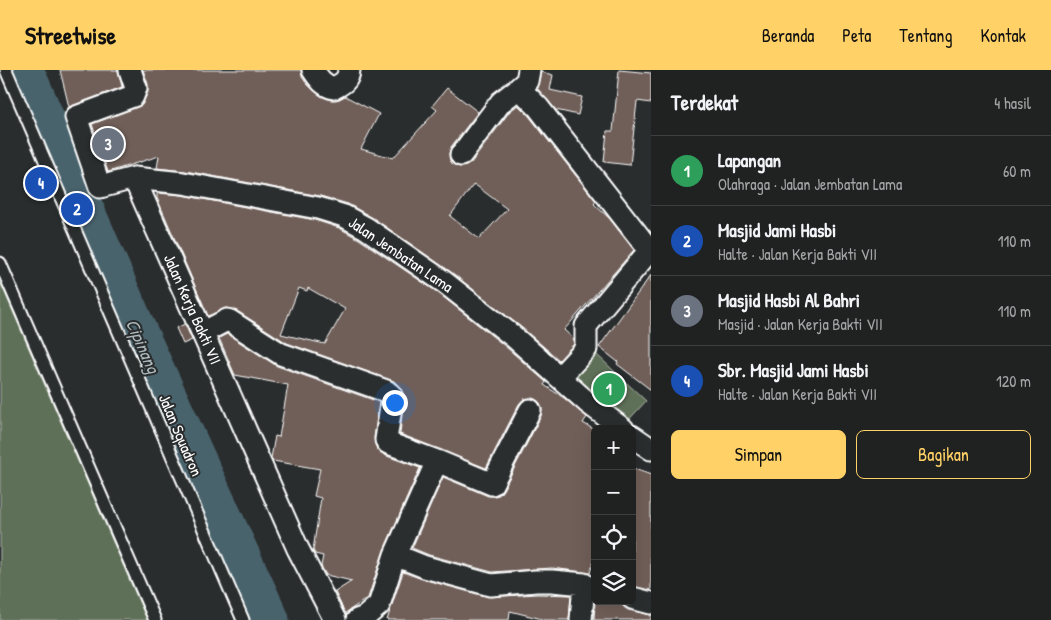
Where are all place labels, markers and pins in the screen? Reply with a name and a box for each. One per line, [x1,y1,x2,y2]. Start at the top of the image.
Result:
pin: 3 [92,125,124,163]
pin: 4 [25,164,57,202]
pin: 2 [61,190,93,228]
pin: 1 [593,370,625,408]

